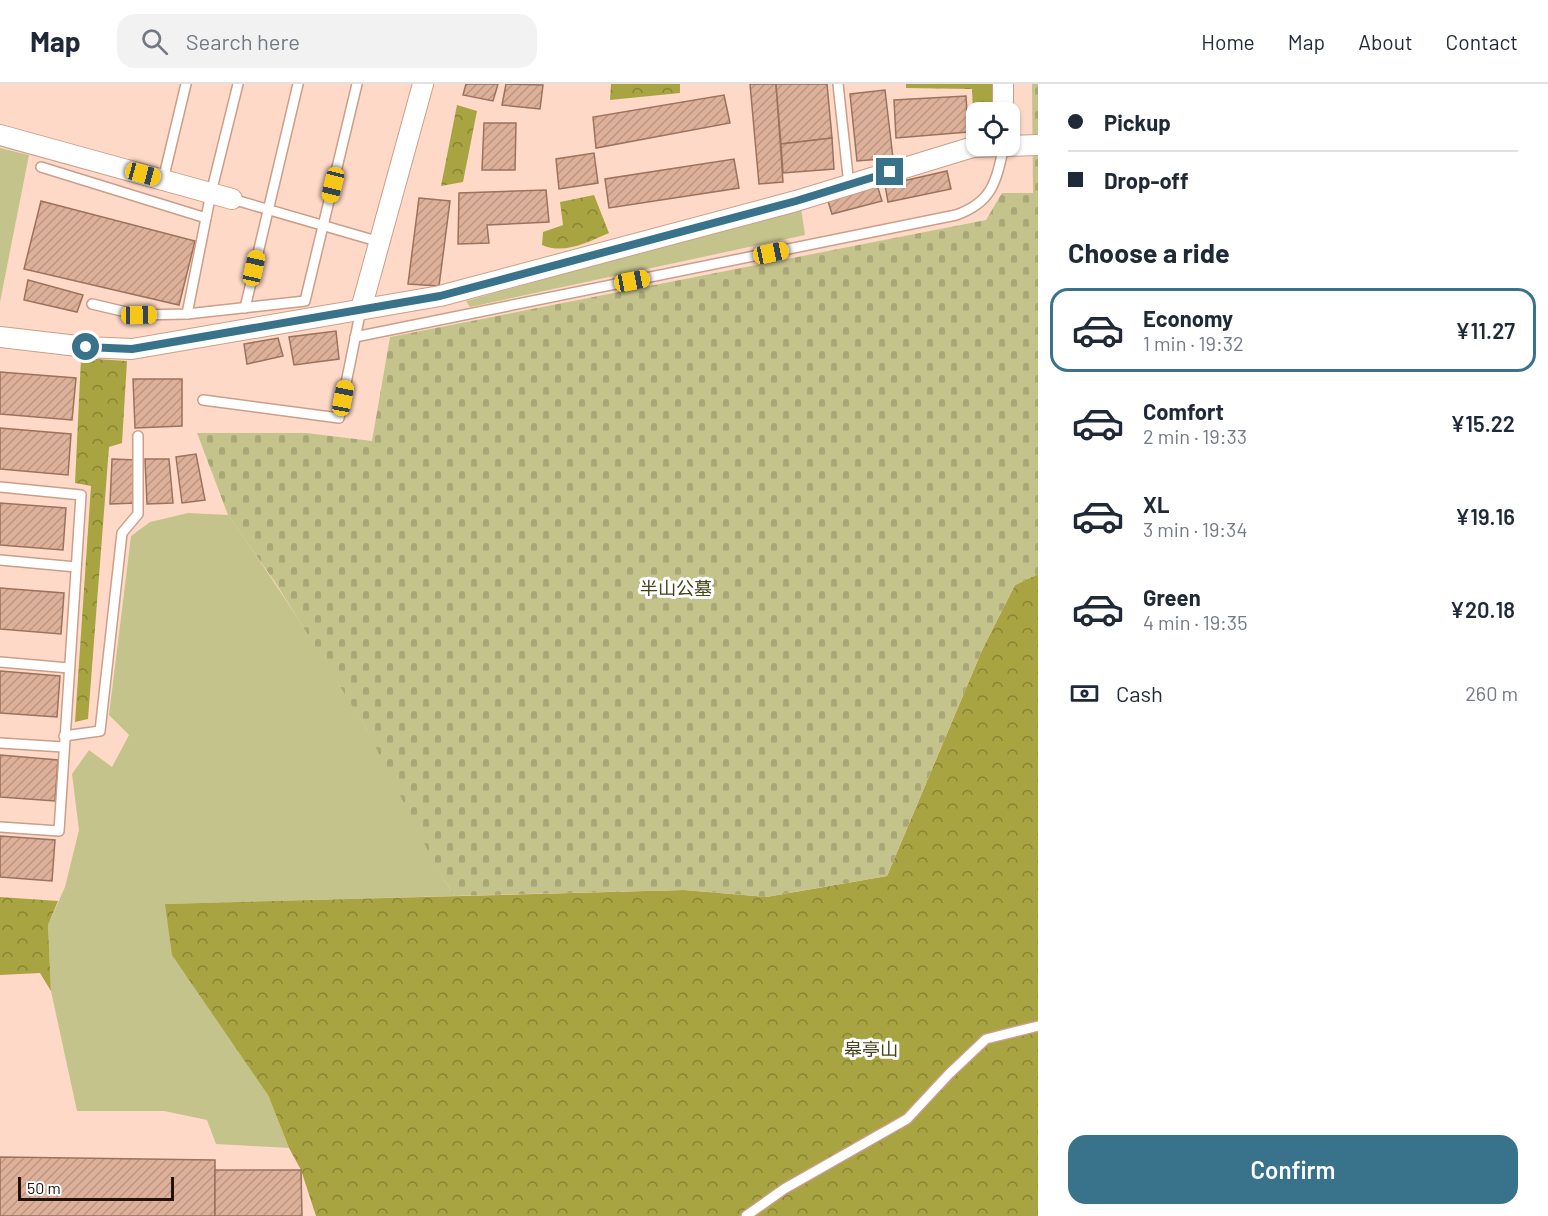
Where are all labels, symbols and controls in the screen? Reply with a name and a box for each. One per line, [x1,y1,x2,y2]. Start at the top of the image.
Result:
search box [117,14,537,68]
text: Map [30,24,81,58]
icon: search [138,25,171,58]
text: Search here [186,28,300,54]
text: Home [1201,29,1255,54]
text: Map [1288,29,1325,54]
text: About [1358,29,1413,54]
text: Contact [1446,29,1518,54]
map controls [966,102,1020,156]
button: locate [966,102,1020,156]
text: Pickup [1104,109,1171,135]
route end [876,158,903,185]
car [123,161,163,187]
car [320,165,346,205]
text: Drop-off [1104,167,1188,193]
text: Choose a ride [1068,236,1230,268]
car [752,240,790,266]
car [241,248,267,288]
car [613,269,651,293]
icon: car [1071,303,1125,357]
text: Economy [1143,305,1233,331]
car [121,306,157,324]
text: ¥11.27 [1455,317,1515,343]
text: 1 min · 19:32 [1143,331,1244,355]
route start [72,333,99,360]
car [331,379,355,417]
icon: car [1071,396,1125,450]
text: Comfort [1143,398,1224,424]
text: ¥15.22 [1450,410,1515,436]
text: 2 min · 19:33 [1143,424,1247,448]
icon: car [1071,489,1125,543]
text: XL [1143,491,1169,517]
text: ¥19.16 [1455,503,1515,529]
text: 3 min · 19:34 [1143,517,1247,541]
park label: 半山公墓 [640,577,712,599]
icon: car [1071,582,1125,636]
text: Green [1143,584,1201,610]
text: ¥20.18 [1450,596,1515,622]
text: 4 min · 19:35 [1143,610,1247,634]
icon: cash [1068,677,1101,710]
text: Cash [1116,680,1163,706]
text: 260 m [1465,681,1518,705]
park label: 皋亭山 [844,1038,898,1060]
button: Confirm [1068,1135,1518,1204]
scale bar [18,1174,174,1202]
text: 50 m [27,1178,61,1197]

